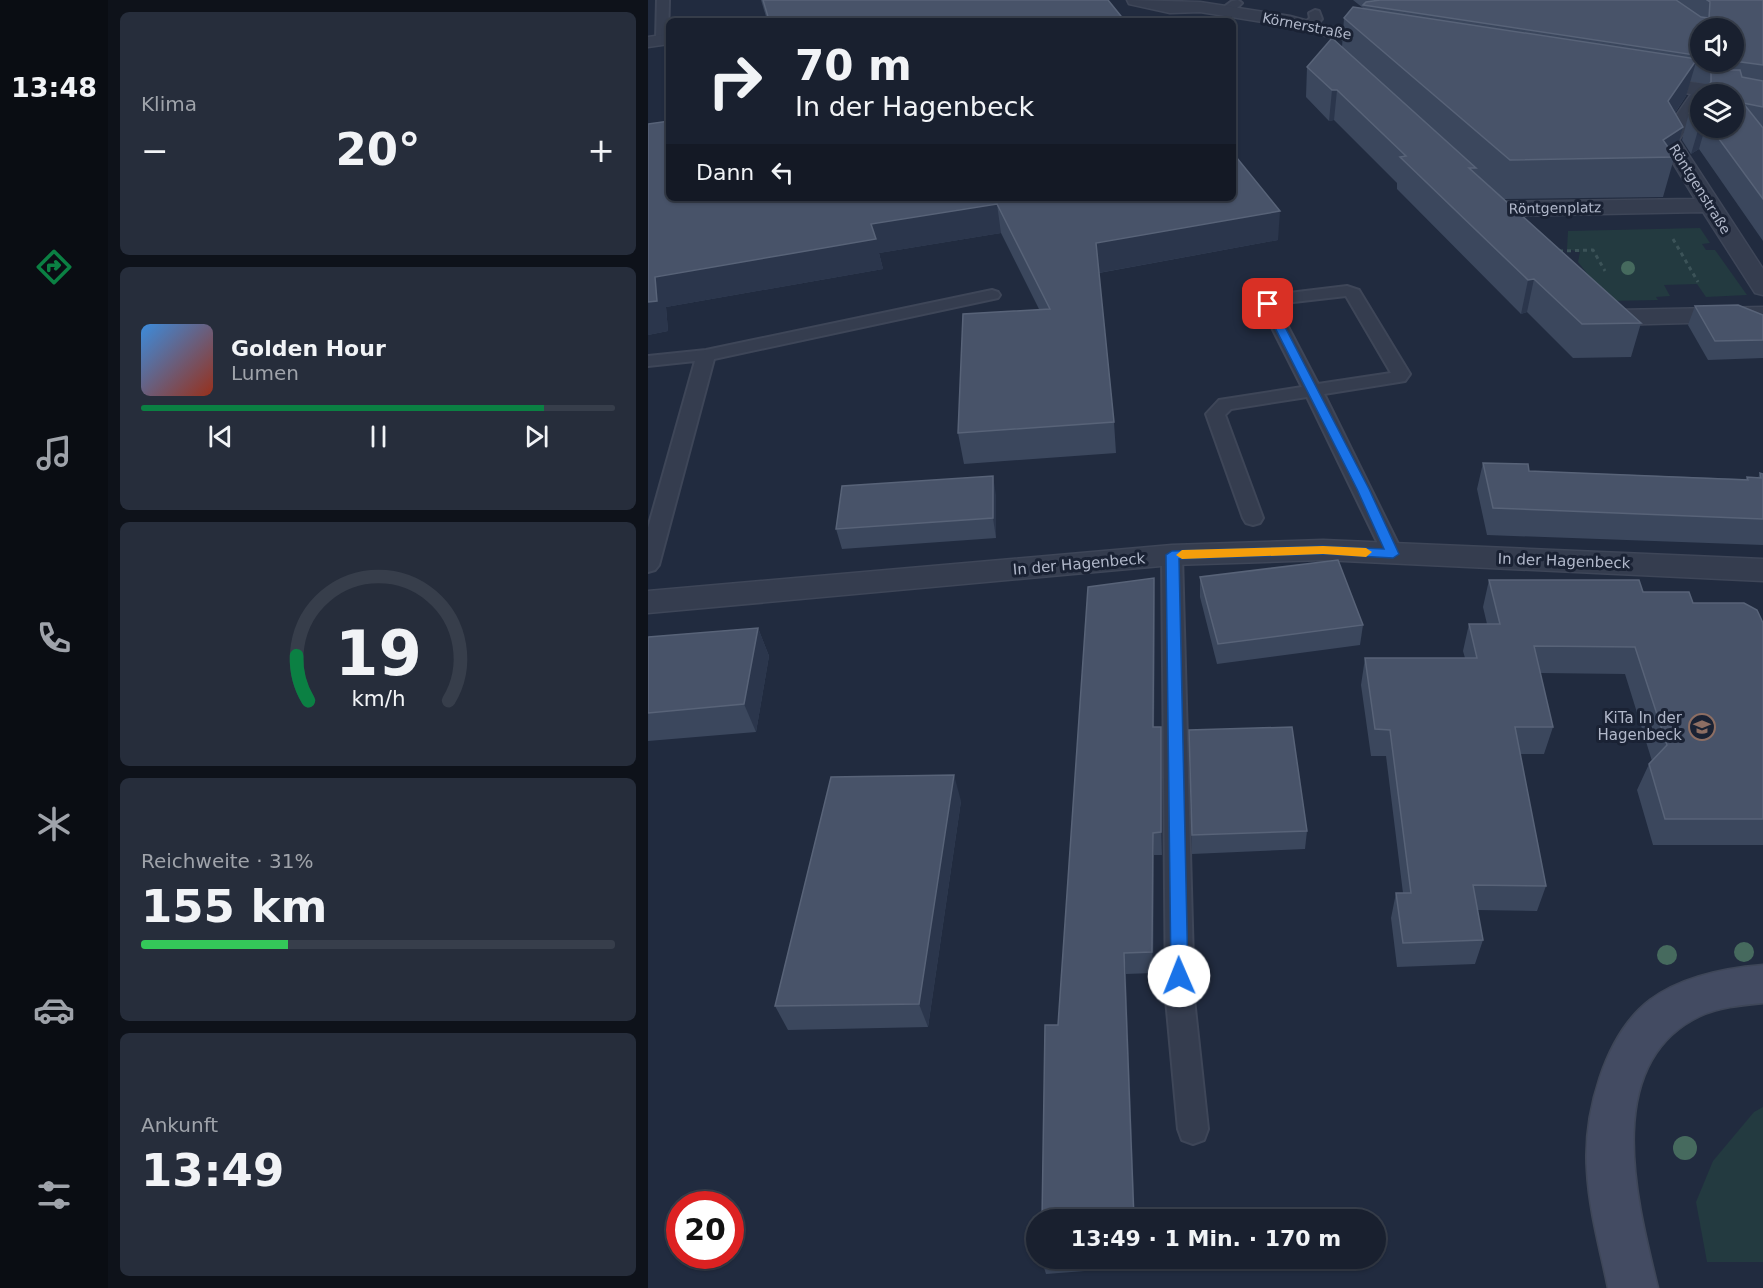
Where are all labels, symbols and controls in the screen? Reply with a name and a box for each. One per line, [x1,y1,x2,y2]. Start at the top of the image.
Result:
street label: Körnerstraße [1261,10,1353,42]
map controls [1690,18,1744,138]
button: sound [1690,18,1744,72]
text: 70 m [795,41,912,90]
icon: right [696,42,774,120]
text: 13:48 [11,72,97,103]
button: layers [1690,84,1744,138]
text: In der Hagenbeck [795,91,1034,122]
text: Klima [141,92,197,116]
text: 20° [335,123,421,176]
text: − [141,131,169,170]
text: + [587,131,615,170]
street label: Röntgenstraße [1666,141,1734,237]
icon: left [766,156,799,189]
text: Dann [696,160,754,185]
street label: Röntgenplatz [1509,199,1601,217]
icon: directions [33,246,75,288]
pin [1242,278,1293,329]
icon: arrive [1251,287,1284,320]
text: Golden Hour [231,336,386,361]
text: Lumen [231,361,299,385]
icon: previous [204,420,237,453]
icon: pause [362,420,395,453]
icon: next [520,420,553,453]
icon: music [33,432,75,474]
street label: In der Hagenbeck [1012,549,1146,579]
street label: In der Hagenbeck [1497,550,1631,572]
icon: phone [33,617,75,659]
text: 19 [335,617,421,690]
text: km/h [351,686,405,711]
place label: KiTa In der Hagenbeck [1598,709,1683,744]
school or university icon: KiTa In der Hagenbeck [1687,712,1717,742]
icon: climate [33,803,75,845]
text: Reichweite · 31% [141,849,313,873]
text: 155 km [141,880,327,933]
position arrow [1147,944,1211,1008]
icon: car [33,989,75,1031]
text: Ankunft [141,1113,218,1137]
text: 13:49 [141,1144,284,1197]
icon: filters [33,1174,75,1216]
speed limit sign: 20 [666,1191,744,1269]
text: 13:49 · 1 Min. · 170 m [1071,1226,1341,1251]

